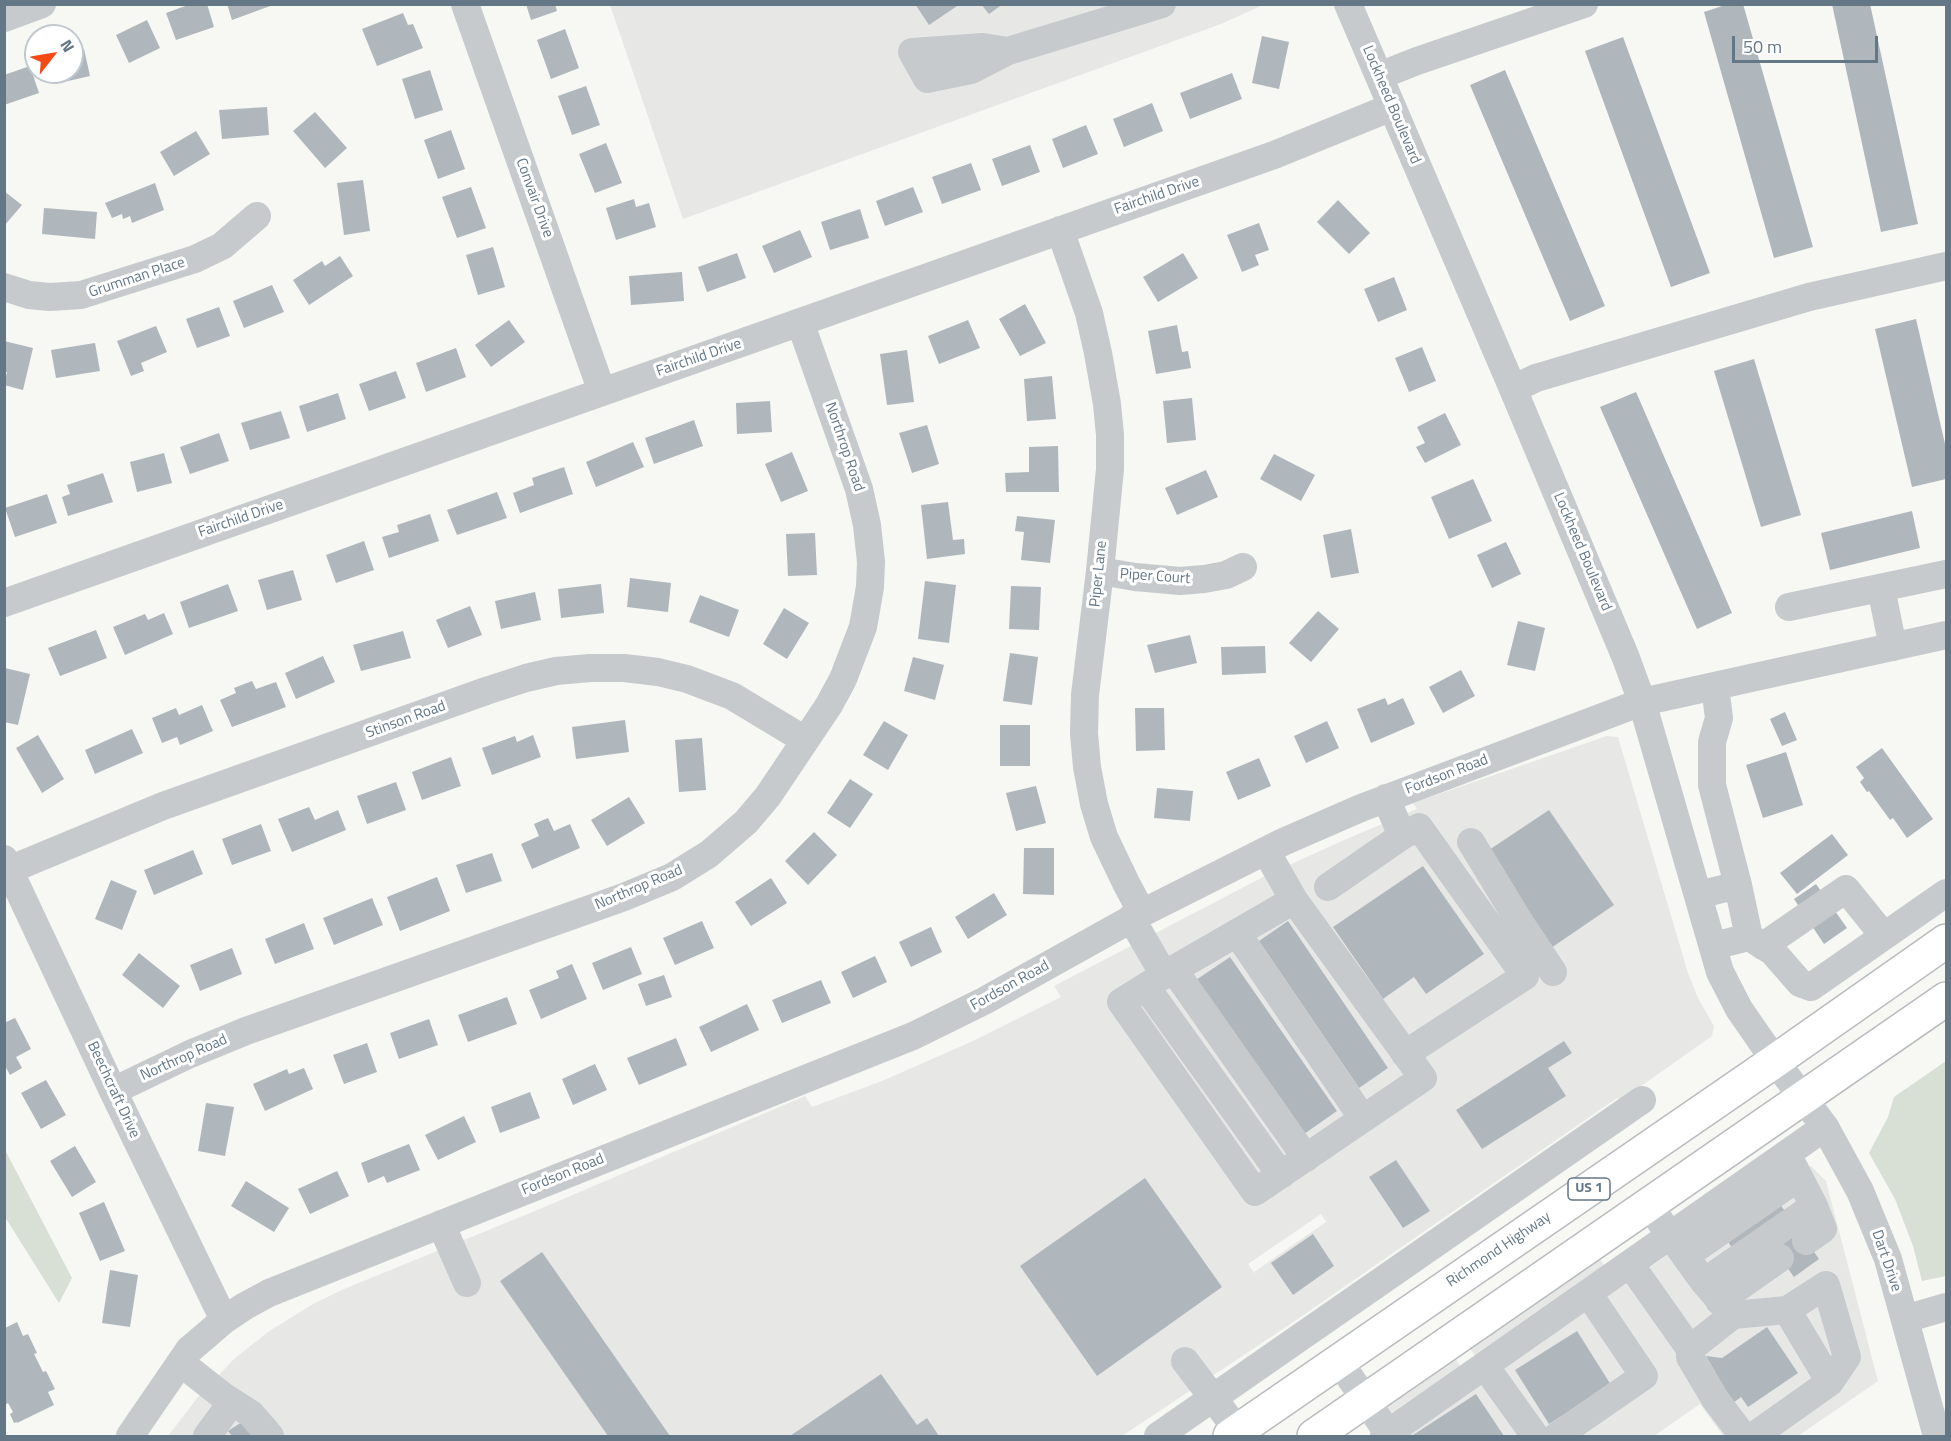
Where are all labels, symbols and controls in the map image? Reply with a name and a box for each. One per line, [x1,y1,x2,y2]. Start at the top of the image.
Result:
north arrow [24,24,84,84]
scale bar [1735,24,1880,62]
text: 50 m [1743,33,1782,60]
text: N [55,35,81,57]
street label: Lockheed Boulevard [1358,43,1424,167]
street label: Convair Drive [511,156,557,240]
street label: Fairchild Drive [1112,173,1202,219]
street label: Grumman Place [87,254,187,302]
street label: Fairchild Drive [654,335,744,381]
street label: Northrop Road [820,400,868,494]
street label: Lockheed Boulevard [1549,490,1615,614]
street label: Fairchild Drive [196,496,286,542]
street label: Piper Lane [1087,540,1111,608]
street label: Piper Court [1119,566,1191,588]
street label: Stinson Road [364,697,448,743]
street label: Fordson Road [1403,751,1491,799]
street label: Northrop Road [593,862,685,914]
street label: Fordson Road [968,957,1052,1015]
street label: Northrop Road [138,1031,230,1085]
street label: Beechcraft Drive [83,1039,143,1141]
street label: Fordson Road [519,1150,607,1200]
road number: US 1 [1568,1178,1610,1200]
street label: Richmond Highway [1443,1208,1555,1292]
street label: Dart Drive [1867,1228,1905,1294]

